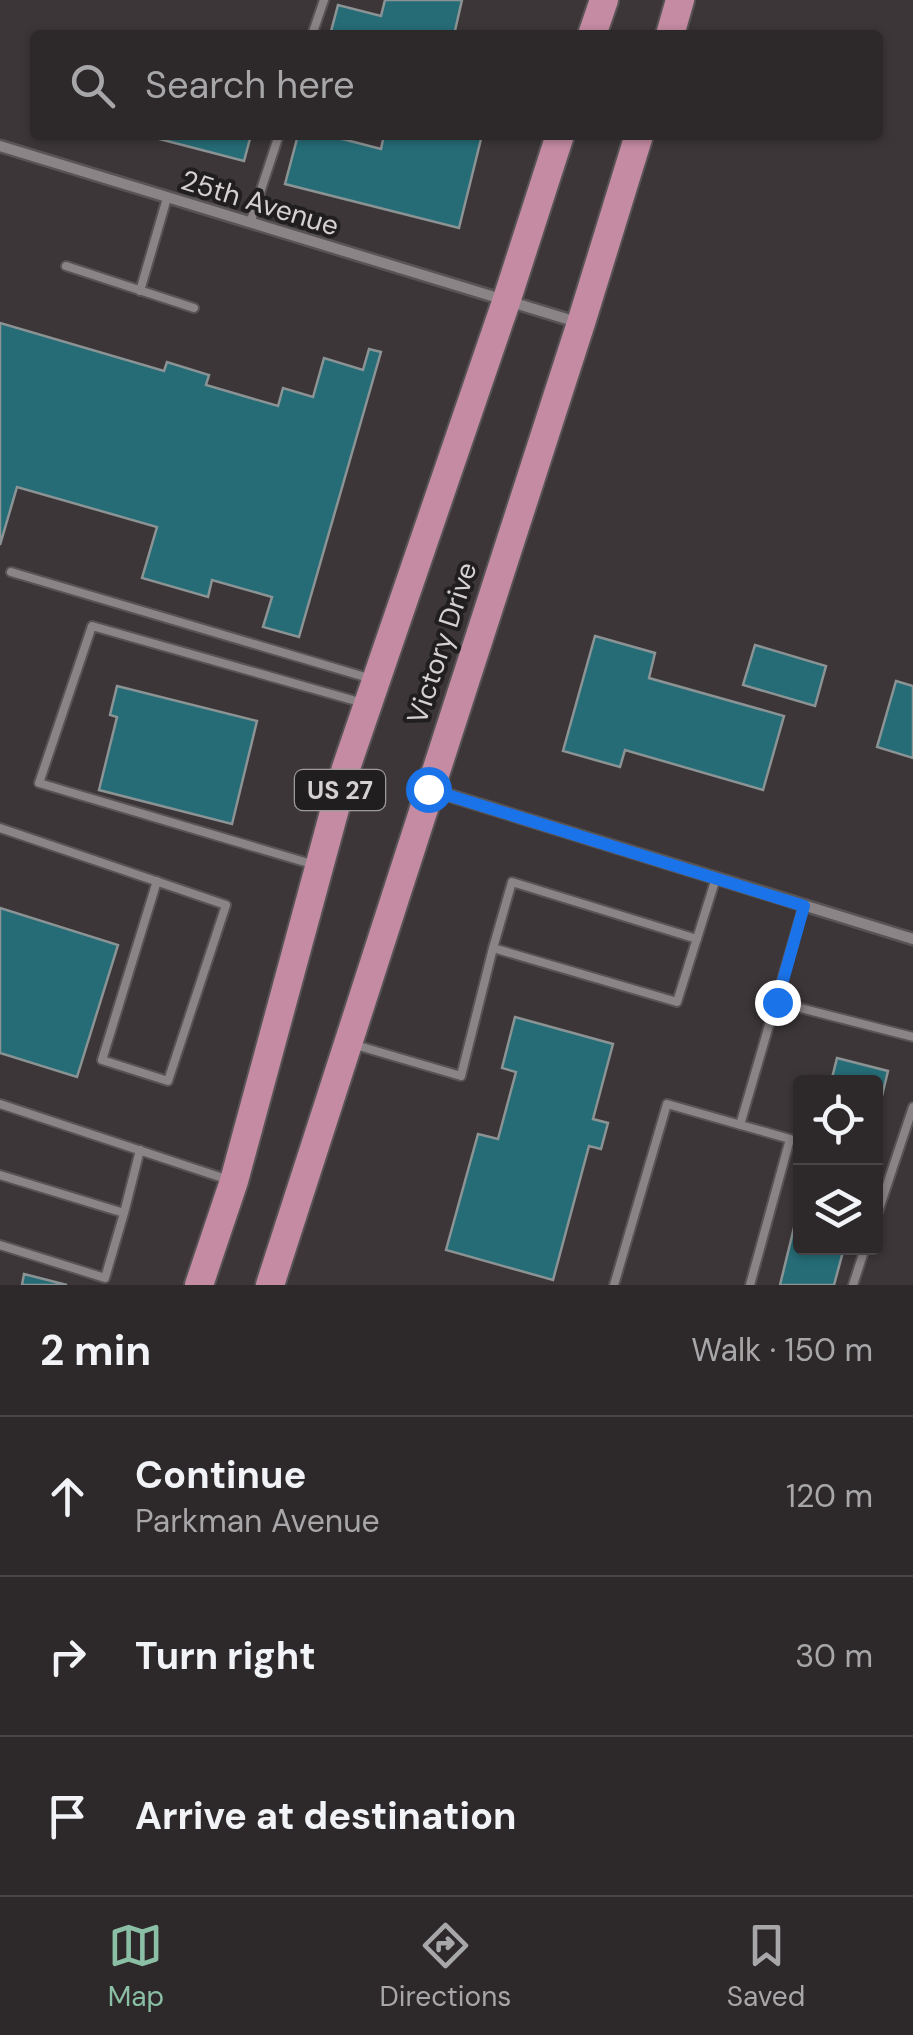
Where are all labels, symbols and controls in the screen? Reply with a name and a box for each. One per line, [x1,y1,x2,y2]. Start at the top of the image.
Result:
search box [30,30,883,140]
icon: search [65,58,120,113]
text: Search here [145,60,355,110]
street label: 25th Avenue [177,161,343,245]
street label: Victory Drive [398,557,486,729]
route start [406,767,452,813]
road number: US 27 [295,770,385,810]
route end [755,980,801,1026]
map controls [793,1075,883,1255]
button: locate [793,1075,883,1165]
button: layers [793,1165,883,1255]
text: 2 min [40,1323,151,1378]
text: Walk · 150 m [691,1329,873,1371]
text: Continue [135,1450,306,1500]
icon: ahead [40,1469,95,1524]
text: 120 m [786,1475,873,1517]
text: Parkman Avenue [135,1500,380,1542]
icon: right [40,1629,95,1684]
text: Turn right [135,1631,316,1681]
text: 30 m [795,1635,873,1677]
icon: arrive [40,1789,95,1844]
text: Arrive at destination [135,1791,517,1841]
tab: Map [108,1918,164,2015]
tab: Directions [380,1918,511,2015]
tab: Saved [727,1918,805,2015]

